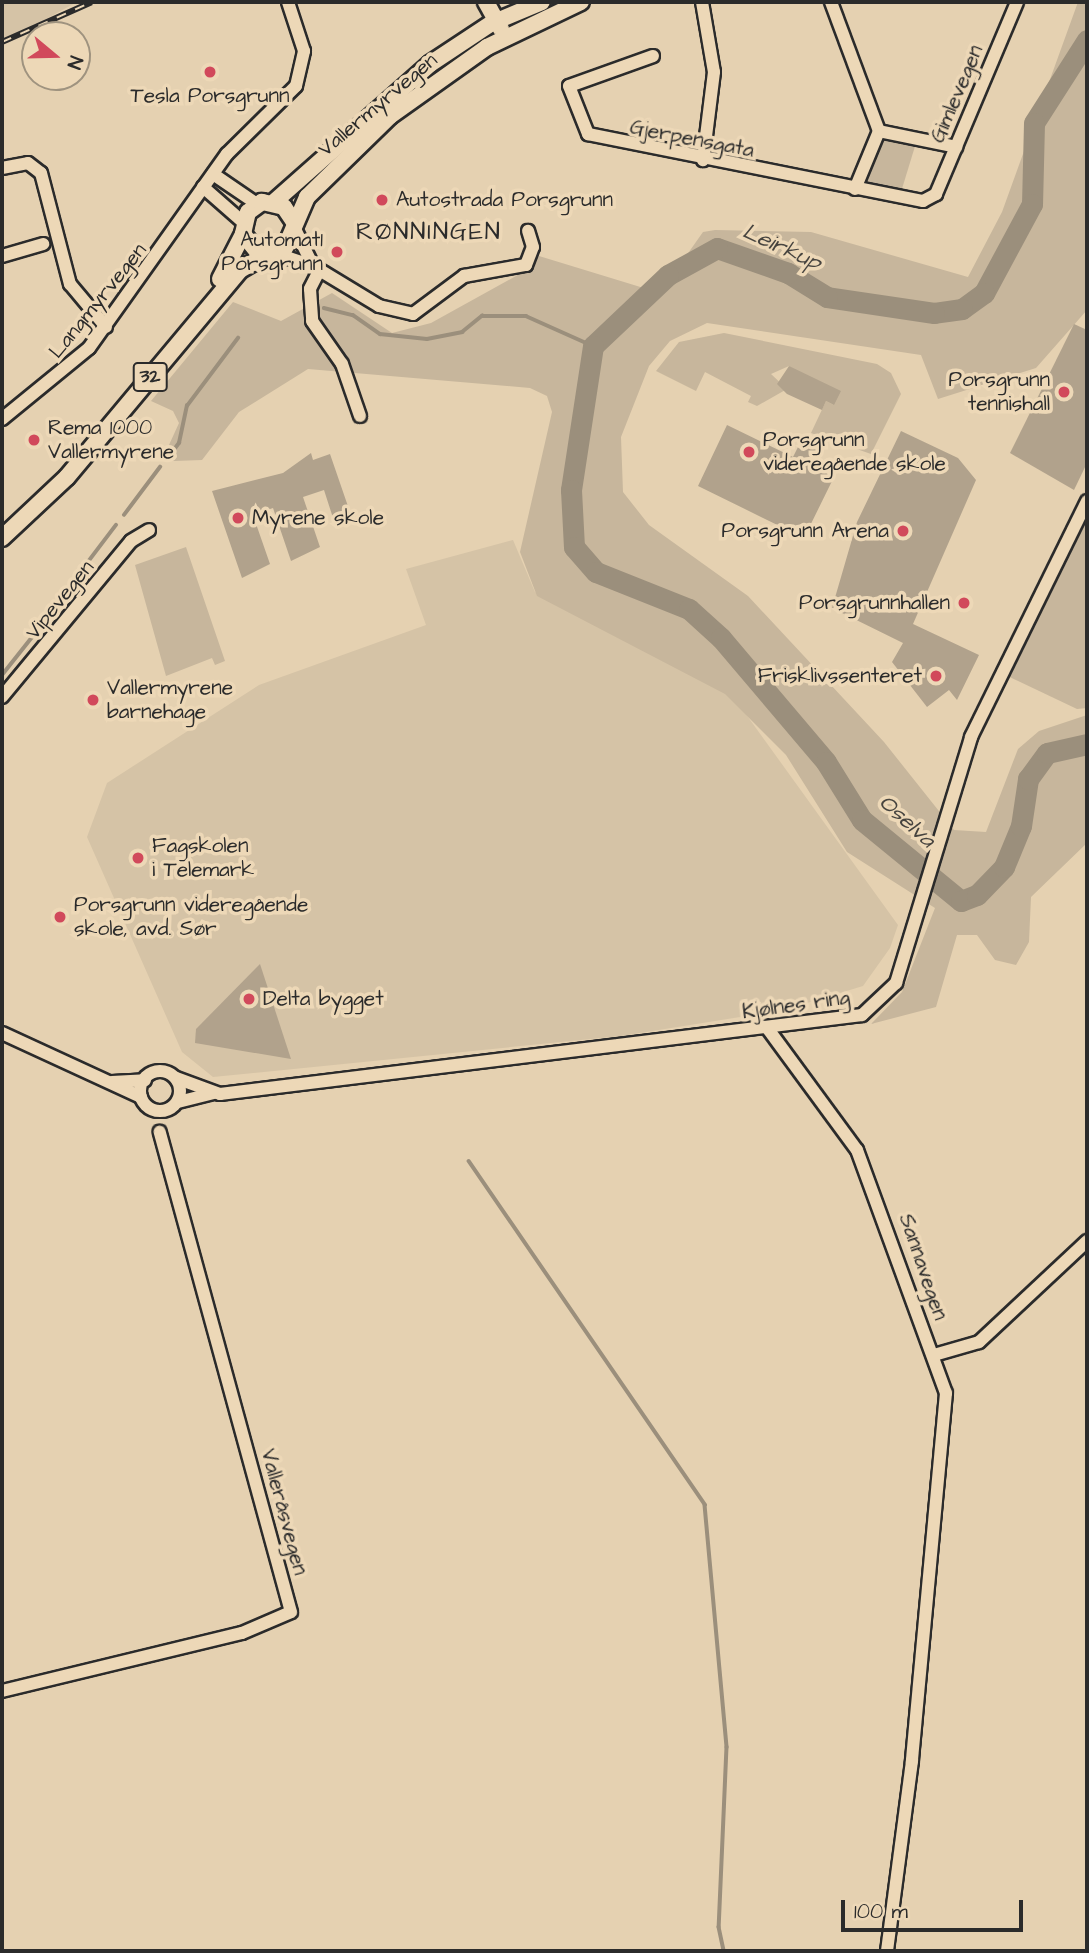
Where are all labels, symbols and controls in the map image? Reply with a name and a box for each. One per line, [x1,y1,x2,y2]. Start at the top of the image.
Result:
north arrow [21,21,91,91]
street label: Gimlevegen [925,41,989,147]
street label: Vallermyrvegen [313,48,443,162]
text: N [60,52,89,72]
marker: Tesla Porsgrunn [202,64,218,80]
place label: Tesla Porsgrunn [131,83,289,109]
street label: Gjerpensgata [628,115,756,163]
place label: Autostrada Porsgrunn [396,187,613,213]
marker: Autostrada Porsgrunn [374,192,390,208]
water label: Leirkup [738,217,826,277]
district label: RØNNINGEN [357,219,501,247]
place label: Automat1 Porsgrunn [222,227,323,277]
street label: Langmyrvegen [44,238,152,364]
marker: Automat1 Porsgrunn [329,244,345,260]
road number: 32 [132,362,168,392]
place label: Porsgrunn tennishall [949,367,1050,417]
marker: Porsgrunn tennishall [1056,384,1072,400]
place label: Rema 1000 Vallermyrene [48,415,174,465]
place label: Porsgrunn videregående skole [763,427,946,477]
marker: Rema 1000 Vallermyrene [26,432,42,448]
marker: Porsgrunn videregående skole [741,444,757,460]
place label: Myrene skole [252,505,384,531]
marker: Myrene skole [230,510,246,526]
place label: Porsgrunn Arena [722,518,889,544]
marker: Porsgrunn Arena [895,523,911,539]
street label: Vipevegen [21,555,99,645]
place label: Porsgrunnhallen [799,590,950,616]
marker: Porsgrunnhallen [956,595,972,611]
place label: Frisklivssenteret [758,663,922,689]
marker: Frisklivssenteret [928,668,944,684]
place label: Vallermyrene barnehage [107,675,233,725]
marker: Vallermyrene barnehage [85,692,101,708]
water label: Oselva [873,788,941,854]
place label: Fagskolen i Telemark [152,833,254,883]
marker: Fagskolen i Telemark [130,850,146,866]
place label: Porsgrunn videregående skole, avd. Sør [74,892,308,942]
marker: Porsgrunn videregående skole, avd. Sør [52,909,68,925]
street label: Kjølnes ring [741,985,851,1025]
place label: Delta bygget [263,986,384,1012]
marker: Delta bygget [241,991,257,1007]
street label: Sannavegen [893,1211,953,1323]
street label: Valleråsvegen [255,1446,313,1578]
scale bar [844,1886,1026,1930]
text: 100 m [854,1897,908,1926]

